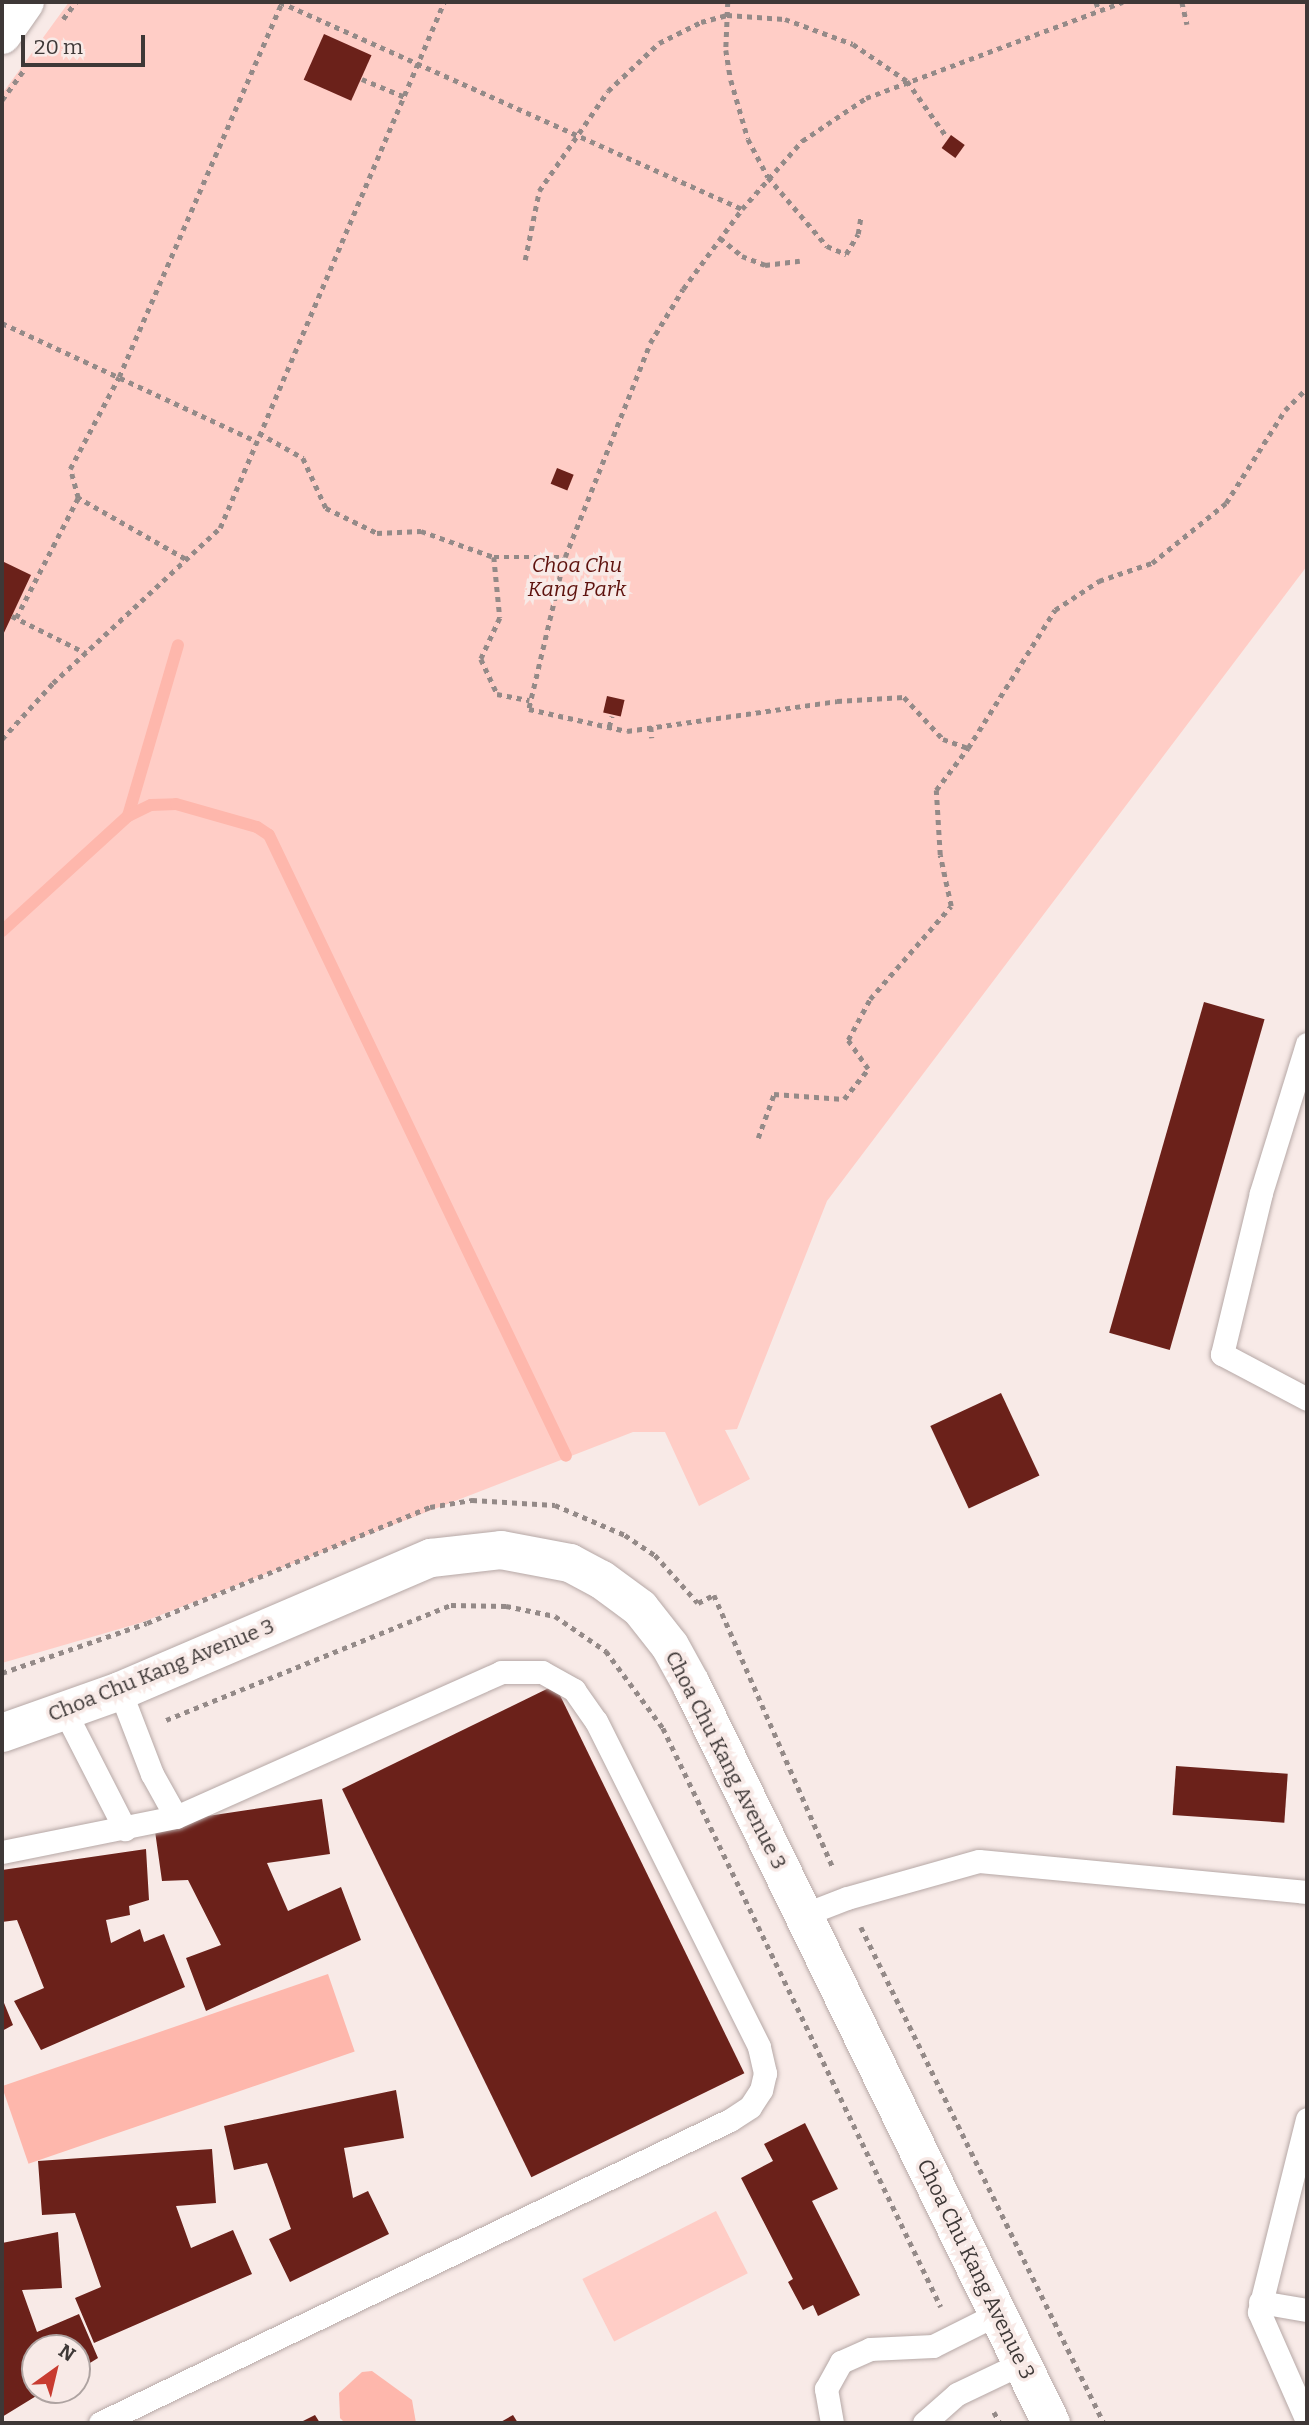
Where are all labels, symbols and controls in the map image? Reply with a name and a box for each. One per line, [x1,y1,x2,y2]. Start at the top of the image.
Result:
scale bar [24,21,149,65]
text: 20 m [34,34,83,60]
park label: Choa Chu Kang Park [528,552,626,602]
street label: Choa Chu Kang Avenue 3 [44,1613,278,1727]
street label: Choa Chu Kang Avenue 3 [660,1647,792,1873]
street label: Choa Chu Kang Avenue 3 [912,2155,1040,2383]
north arrow [21,2334,91,2404]
text: N [54,2339,79,2366]

